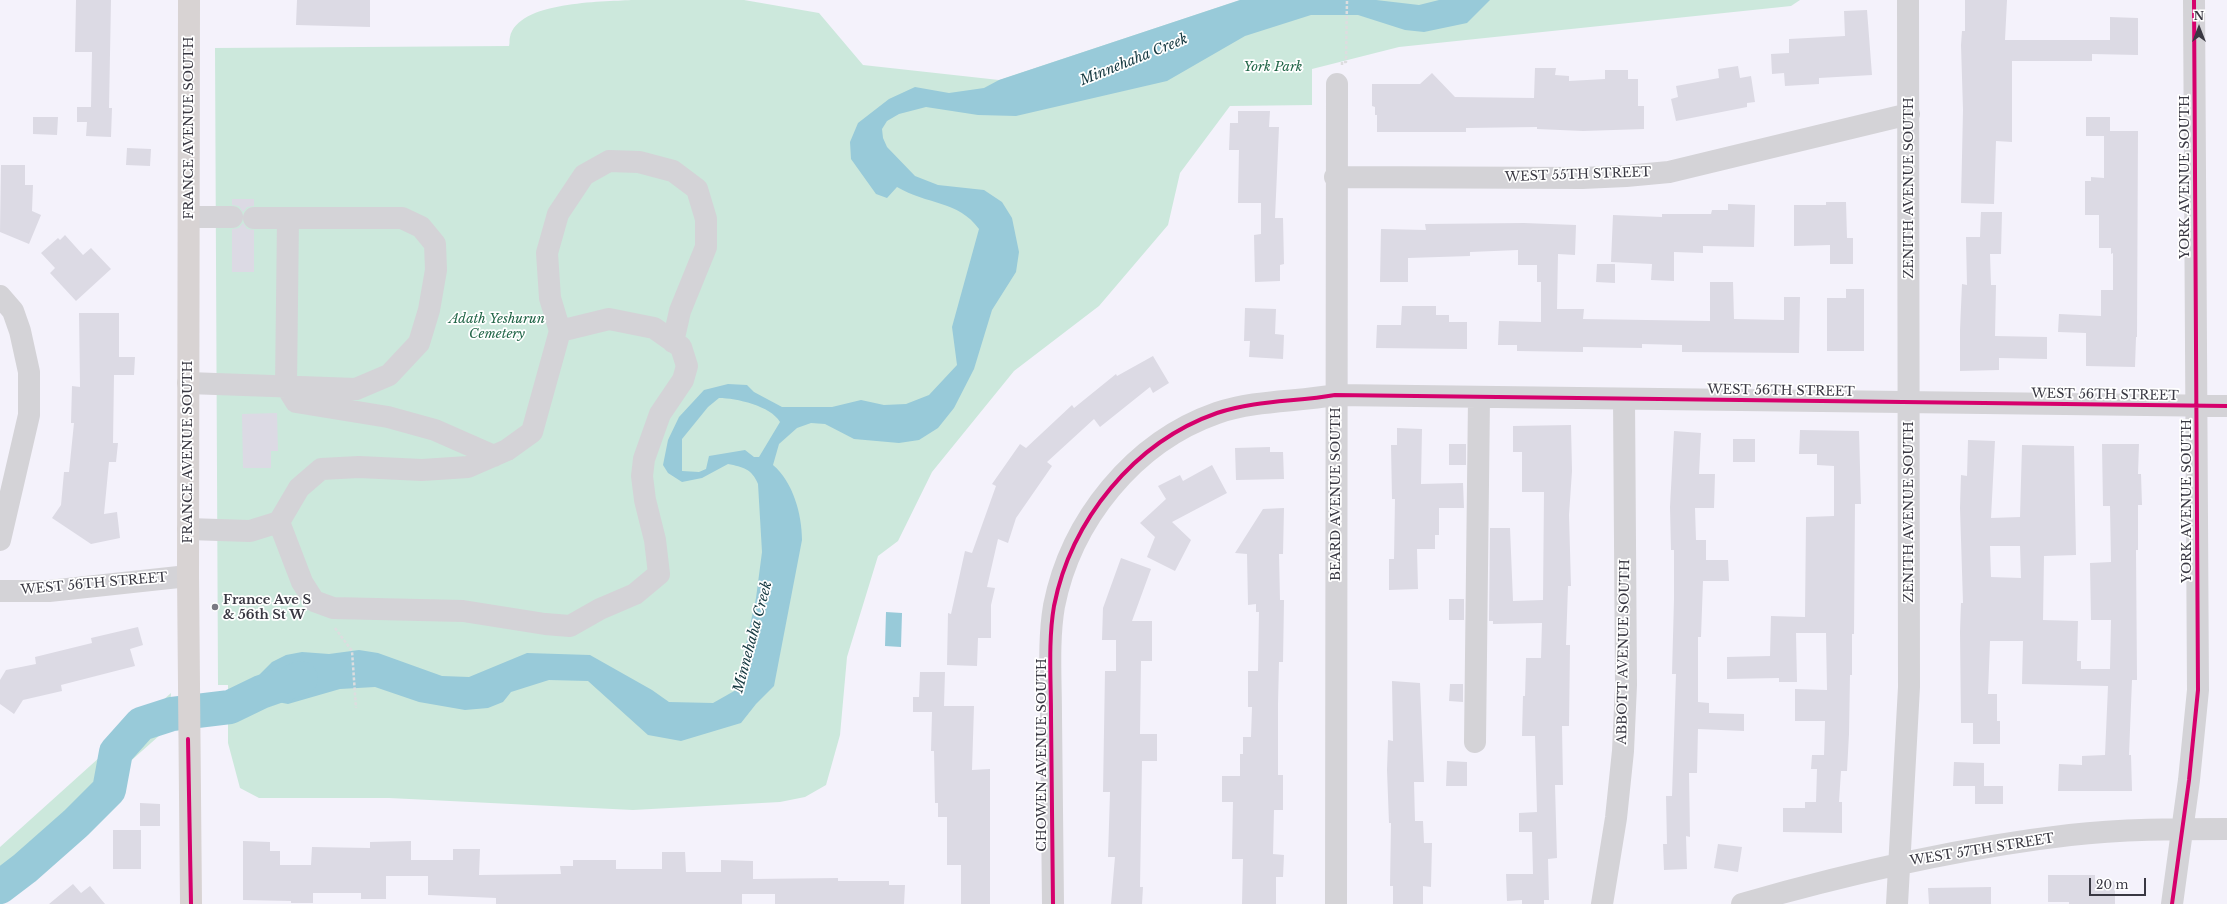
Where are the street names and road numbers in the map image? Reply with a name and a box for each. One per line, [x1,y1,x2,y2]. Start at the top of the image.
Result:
street label: FRANCE AVENUE SOUTH [181,36,197,220]
street label: YORK AVENUE SOUTH [2177,95,2193,259]
street label: ZENITH AVENUE SOUTH [1901,97,1917,279]
street label: WEST 55TH STREET [1505,165,1651,185]
street label: FRANCE AVENUE SOUTH [180,360,196,544]
street label: WEST 56TH STREET [1707,382,1855,400]
street label: WEST 56TH STREET [2031,386,2179,404]
street label: BEARD AVENUE SOUTH [1328,407,1344,581]
street label: YORK AVENUE SOUTH [2179,419,2195,583]
street label: ZENITH AVENUE SOUTH [1901,421,1917,603]
street label: ABBOTT AVENUE SOUTH [1615,559,1633,745]
street label: WEST 56TH STREET [20,570,168,598]
street label: CHOWEN AVENUE SOUTH [1034,658,1050,852]
street label: WEST 57TH STREET [1909,831,2055,869]

